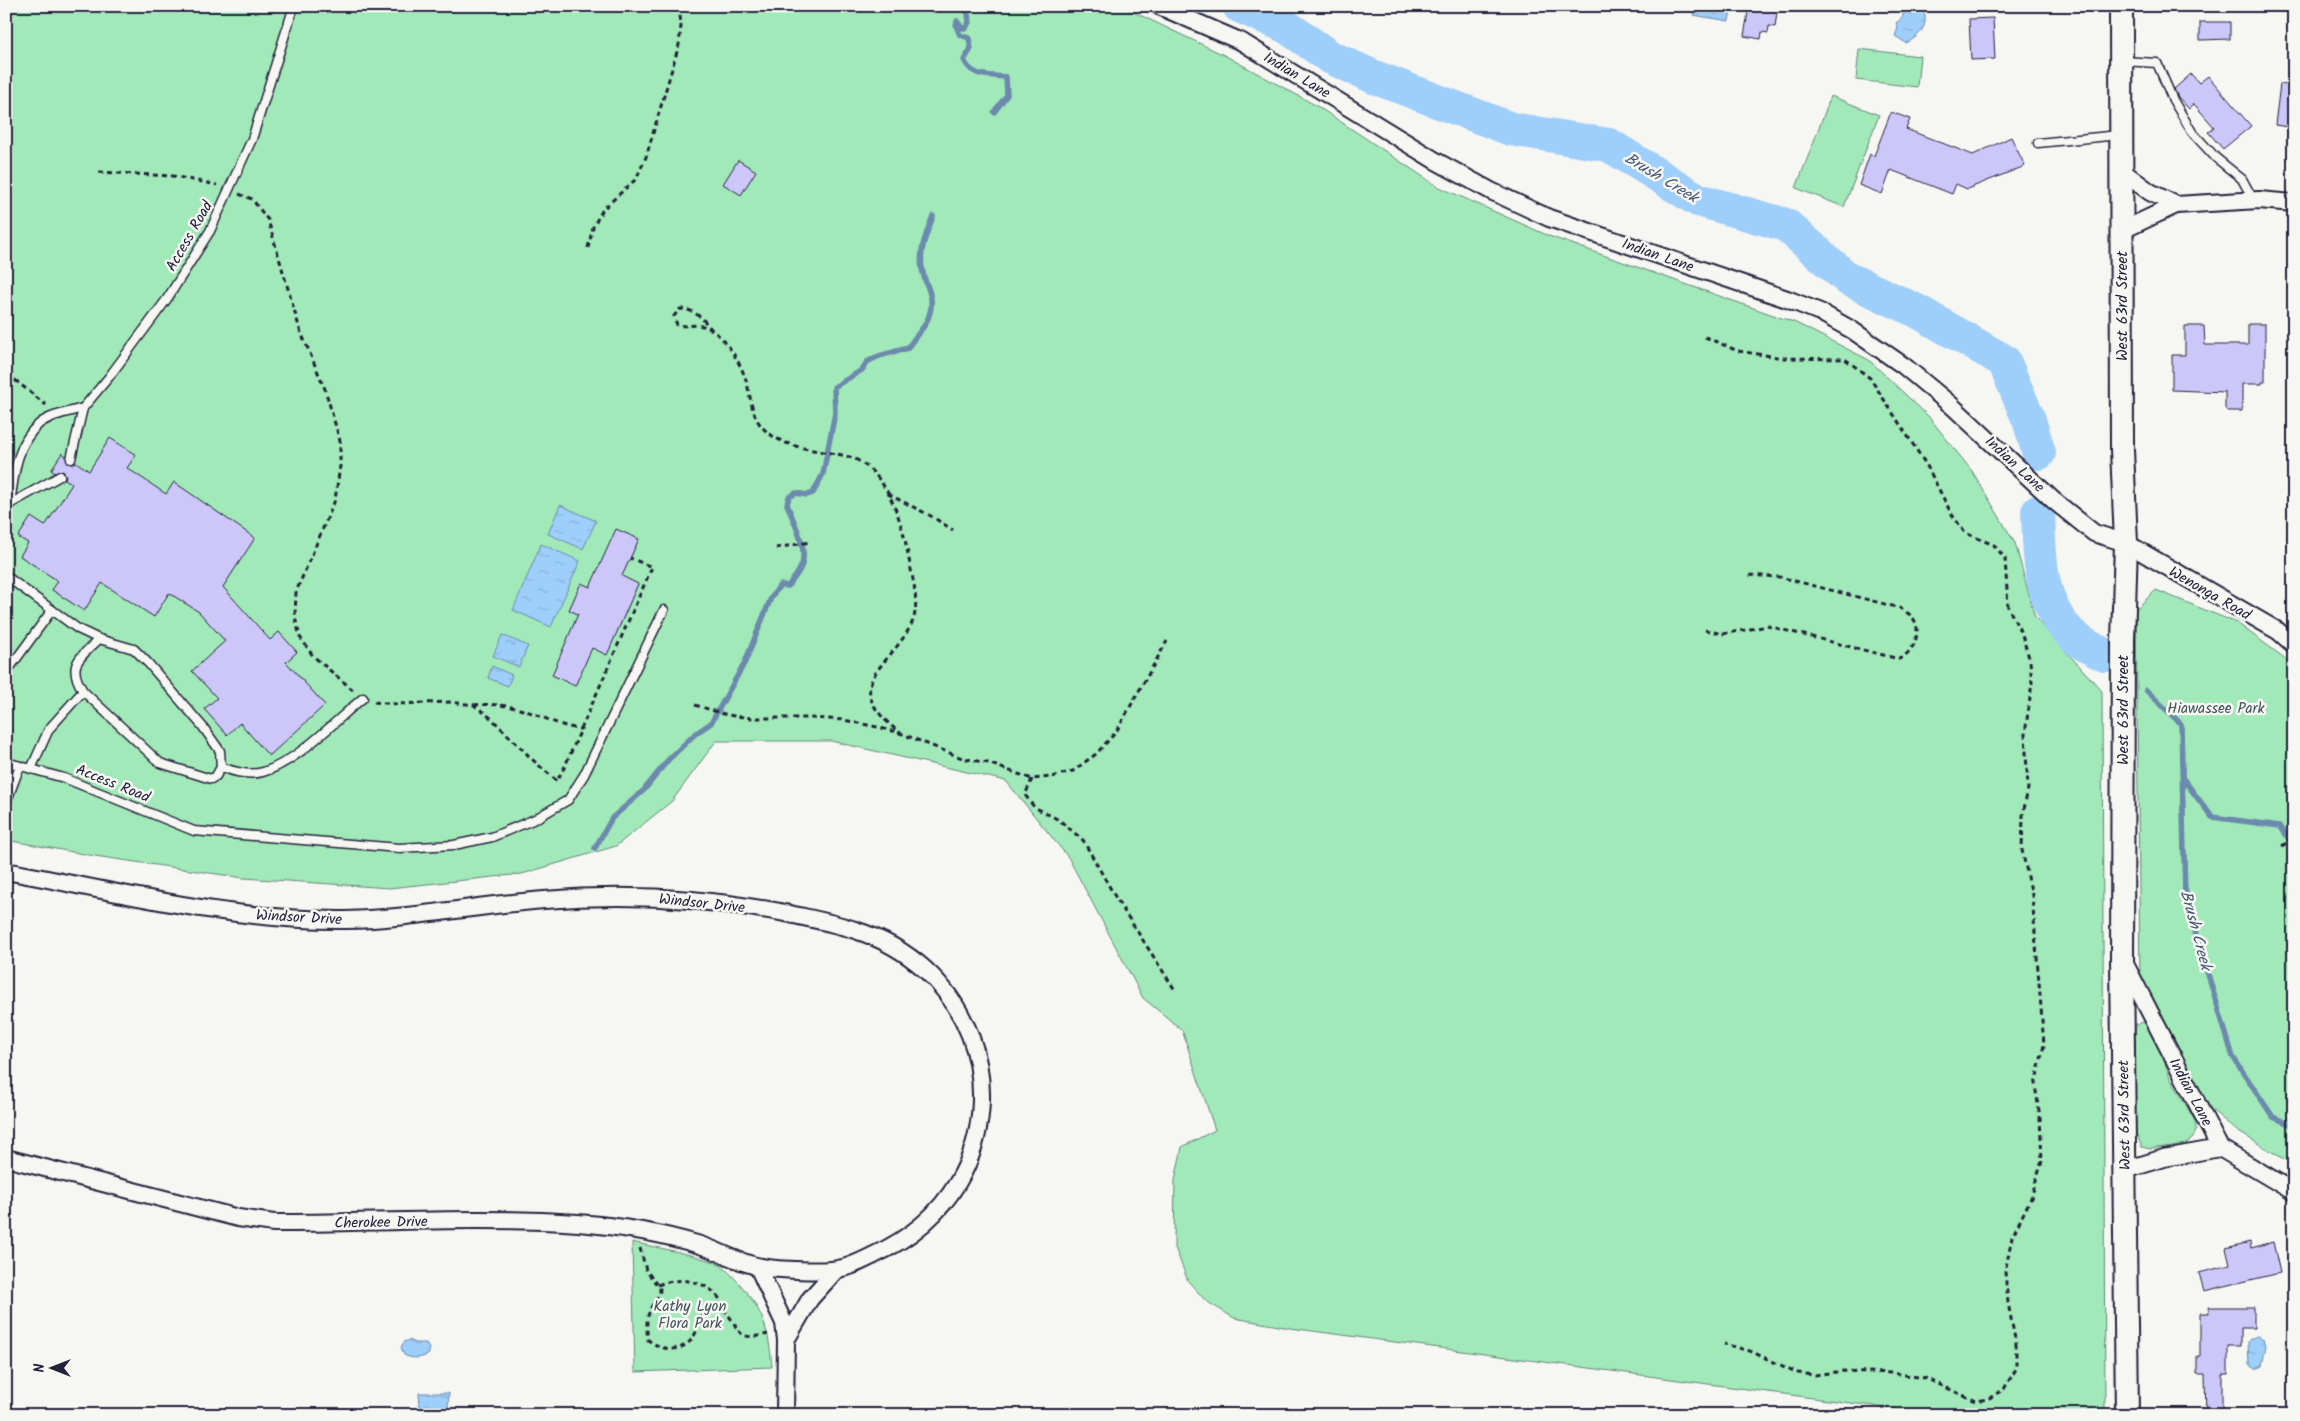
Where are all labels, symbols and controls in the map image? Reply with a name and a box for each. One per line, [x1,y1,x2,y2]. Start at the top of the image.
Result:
street label: Indian Lane [1258,46,1335,106]
water label: Brush Creek [1620,147,1705,211]
street label: Access Road [160,196,220,276]
street label: Indian Lane [1618,232,1697,280]
street label: West 63rd Street [2111,251,2135,361]
street label: Indian Lane [1979,430,2050,499]
street label: Wenonga Road [2164,561,2256,627]
street label: West 63rd Street [2112,655,2136,765]
park label: Hiawassee Park [2167,697,2266,721]
street label: Access Road [72,758,154,810]
street label: Windsor Drive [658,888,746,920]
water label: Brush Creek [2173,888,2219,976]
street label: Windsor Drive [255,904,343,932]
street label: Indian Lane [2162,1054,2218,1131]
street label: West 63rd Street [2112,1060,2138,1170]
street label: Cherokee Drive [334,1210,428,1236]
park label: Kathy Lyon Flora Park [654,1295,726,1336]
north arrow [28,1344,78,1394]
text: N [29,1363,51,1372]

